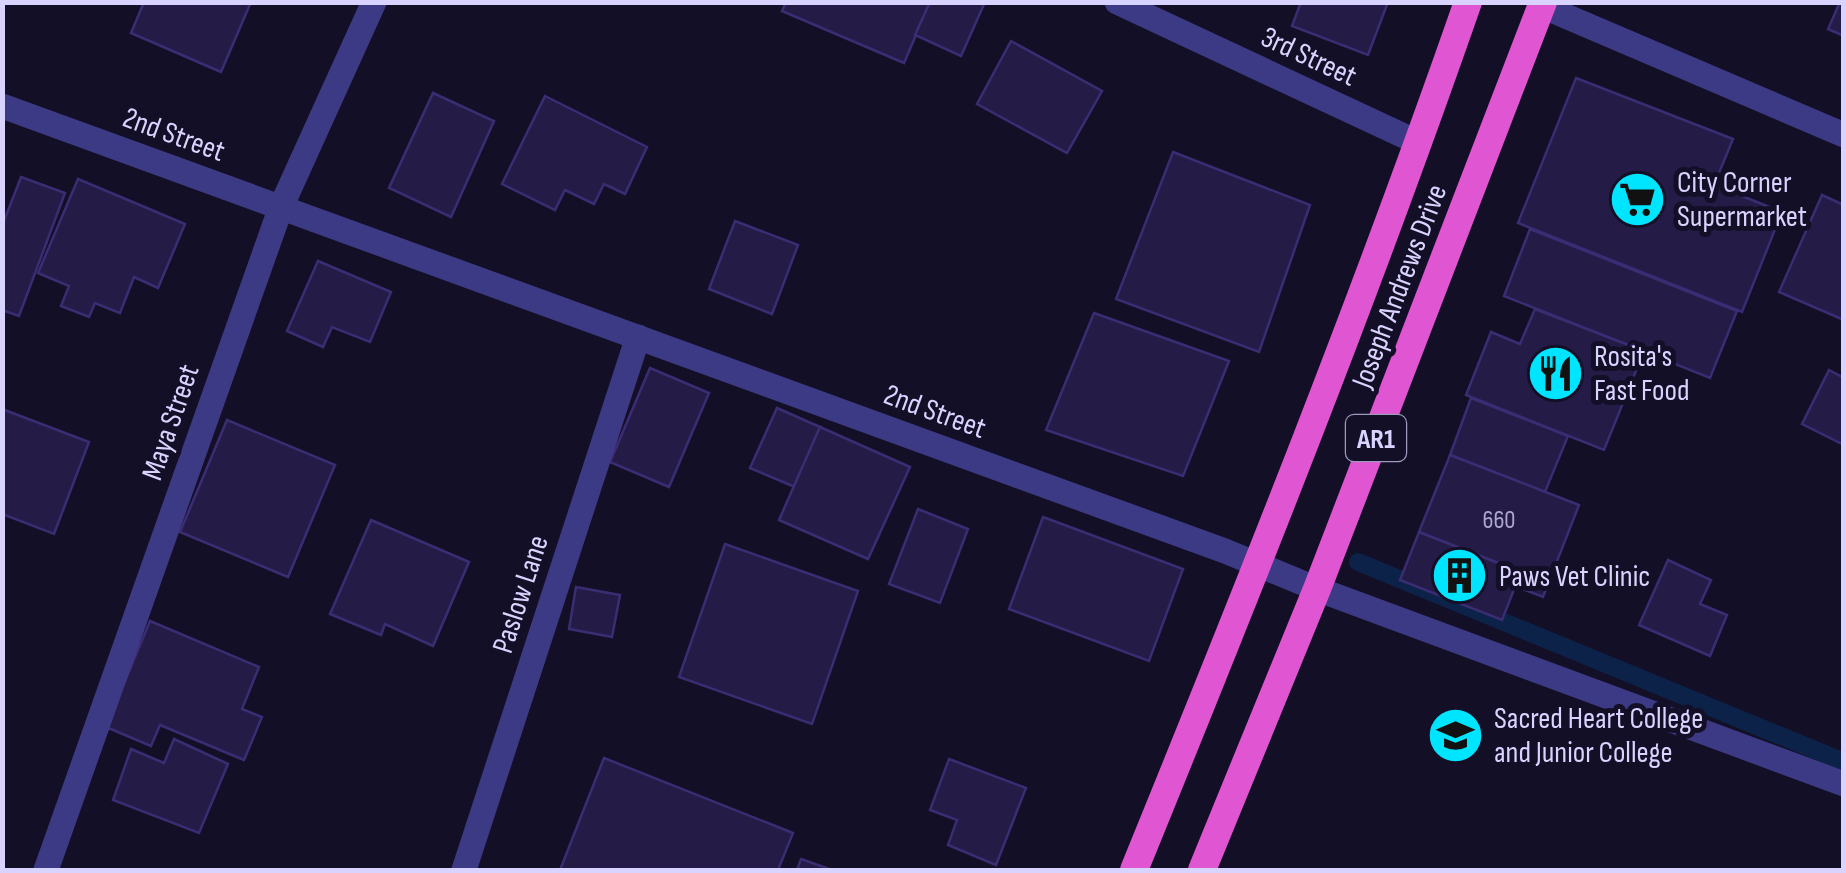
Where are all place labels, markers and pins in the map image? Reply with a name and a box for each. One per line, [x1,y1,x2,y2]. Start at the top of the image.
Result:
place label: City Corner Supermarket [1677,165,1807,235]
supermarket icon: City Corner Supermarket [1608,169,1668,229]
place label: Rosita's Fast Food [1594,339,1689,409]
restaurant icon: Rosita's Fast Food [1525,343,1585,403]
building icon: Paws Vet Clinic [1430,546,1490,606]
place label: Paws Vet Clinic [1499,559,1650,595]
place label: Sacred Heart College and Junior College [1494,701,1703,771]
school or university icon: Sacred Heart College and Junior College [1425,705,1485,765]

